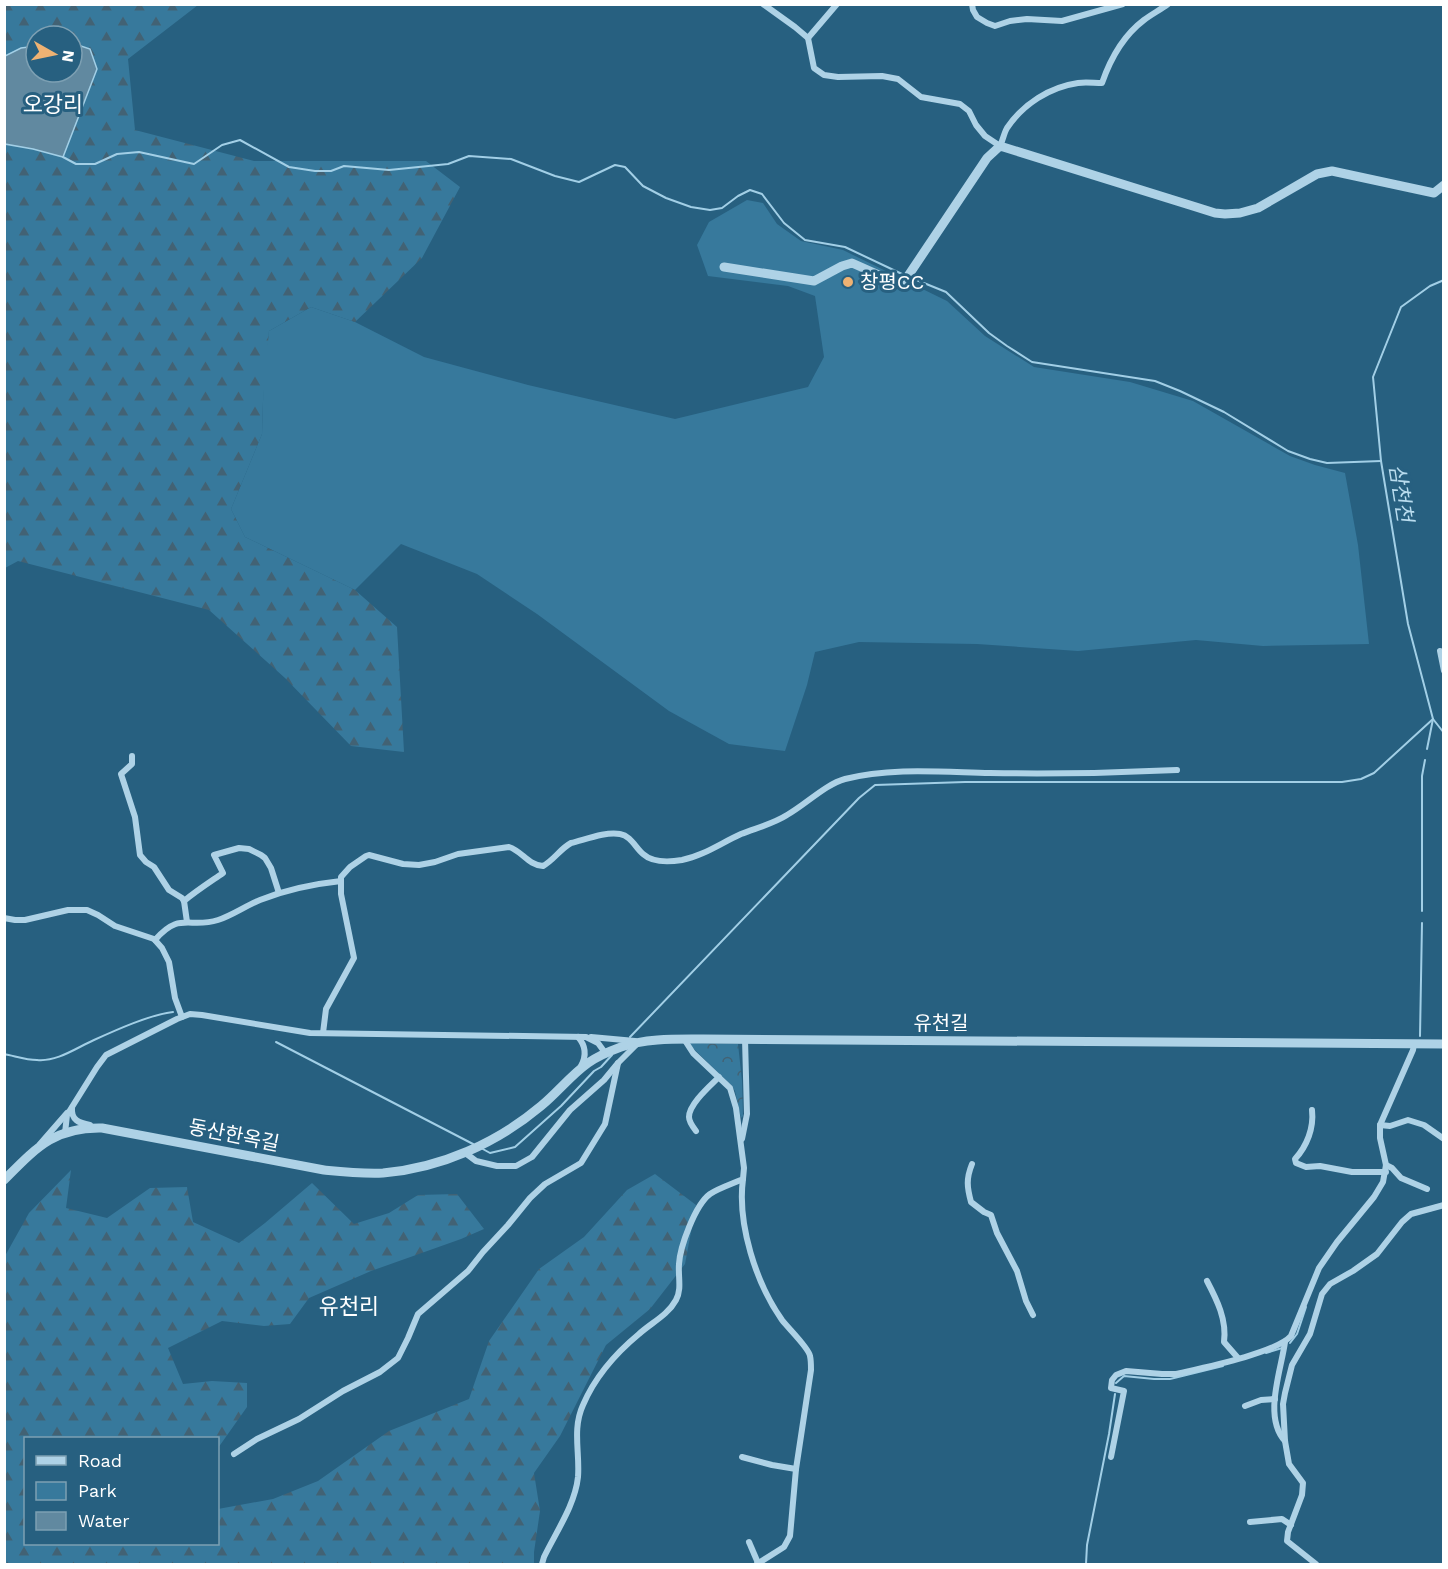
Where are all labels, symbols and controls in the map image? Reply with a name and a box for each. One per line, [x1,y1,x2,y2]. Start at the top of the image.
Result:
north arrow [24,24,84,84]
text: N [58,49,79,64]
district label: 오강리 [23,92,83,117]
place label: 창평CC [860,270,924,294]
marker: 창평CC [841,275,855,289]
water label: 삼천천 [1385,462,1419,526]
street label: 유천길 [913,1011,969,1035]
street label: 동산한옥길 [187,1114,281,1156]
district label: 유천리 [319,1294,379,1319]
legend [24,1437,219,1545]
text: Road [78,1450,122,1471]
text: Park [78,1480,117,1501]
text: Water [78,1510,130,1531]

